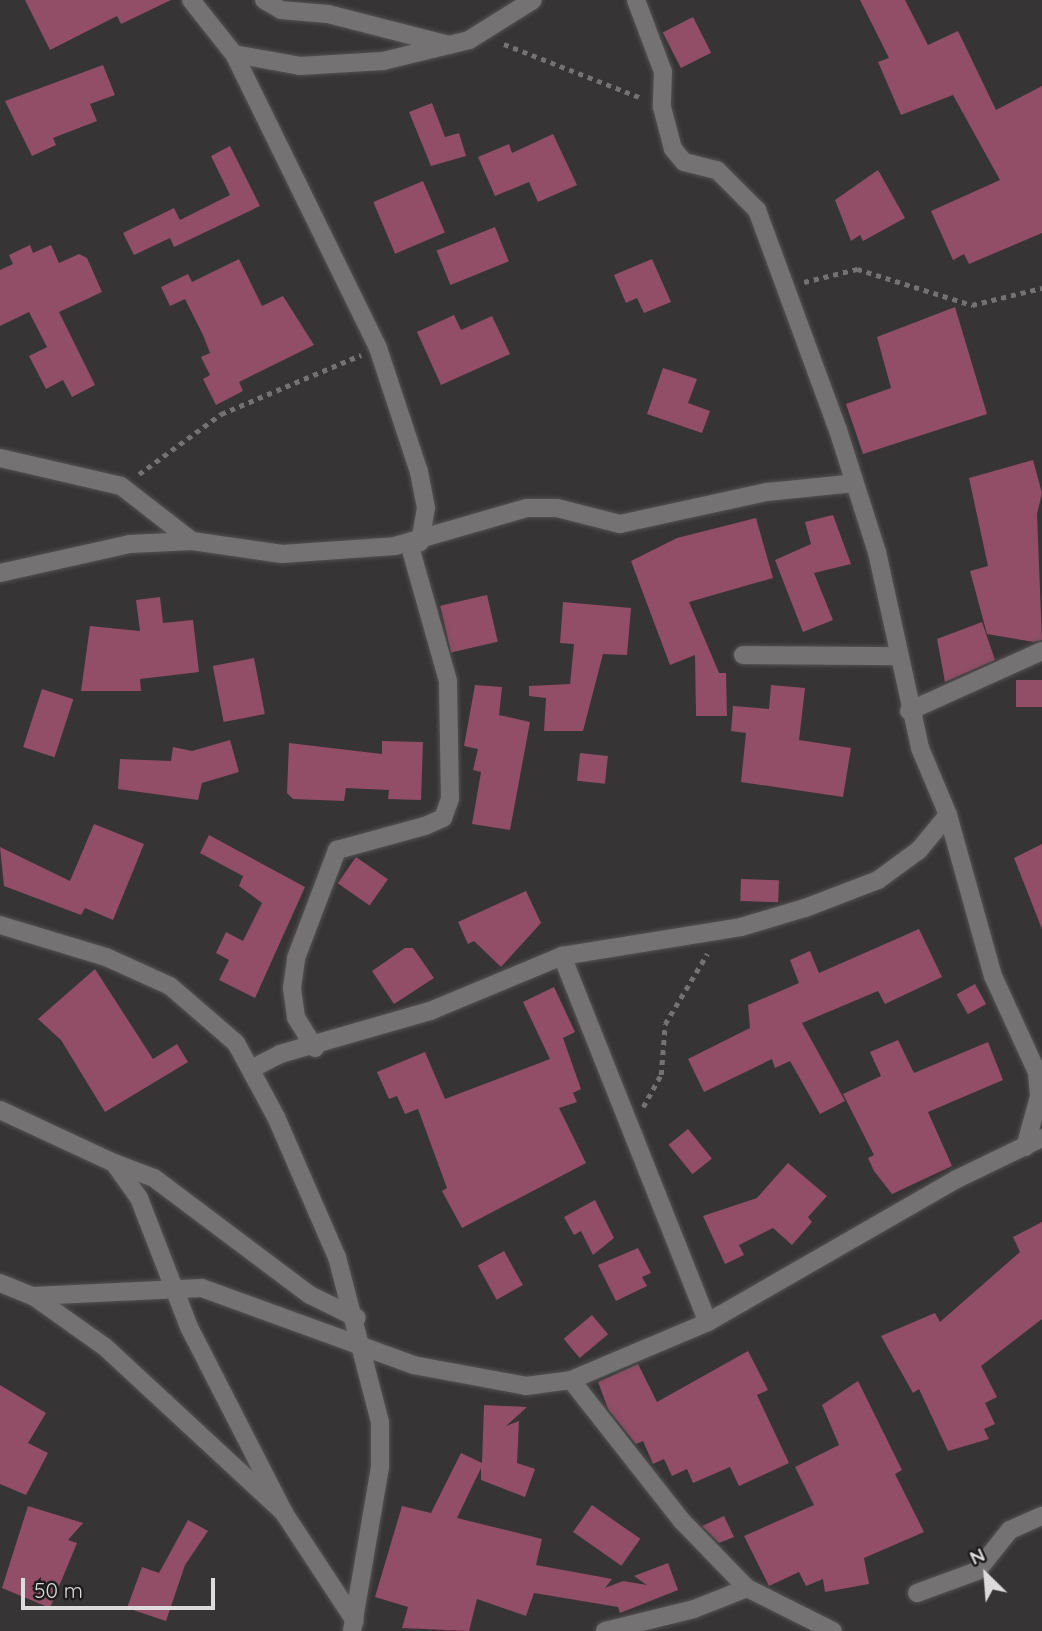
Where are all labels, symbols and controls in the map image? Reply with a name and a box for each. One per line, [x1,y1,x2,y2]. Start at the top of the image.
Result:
north arrow [951,1540,1021,1610]
text: N [966,1542,989,1570]
scale bar [24,1564,219,1608]
text: 50 m [34,1577,83,1603]

